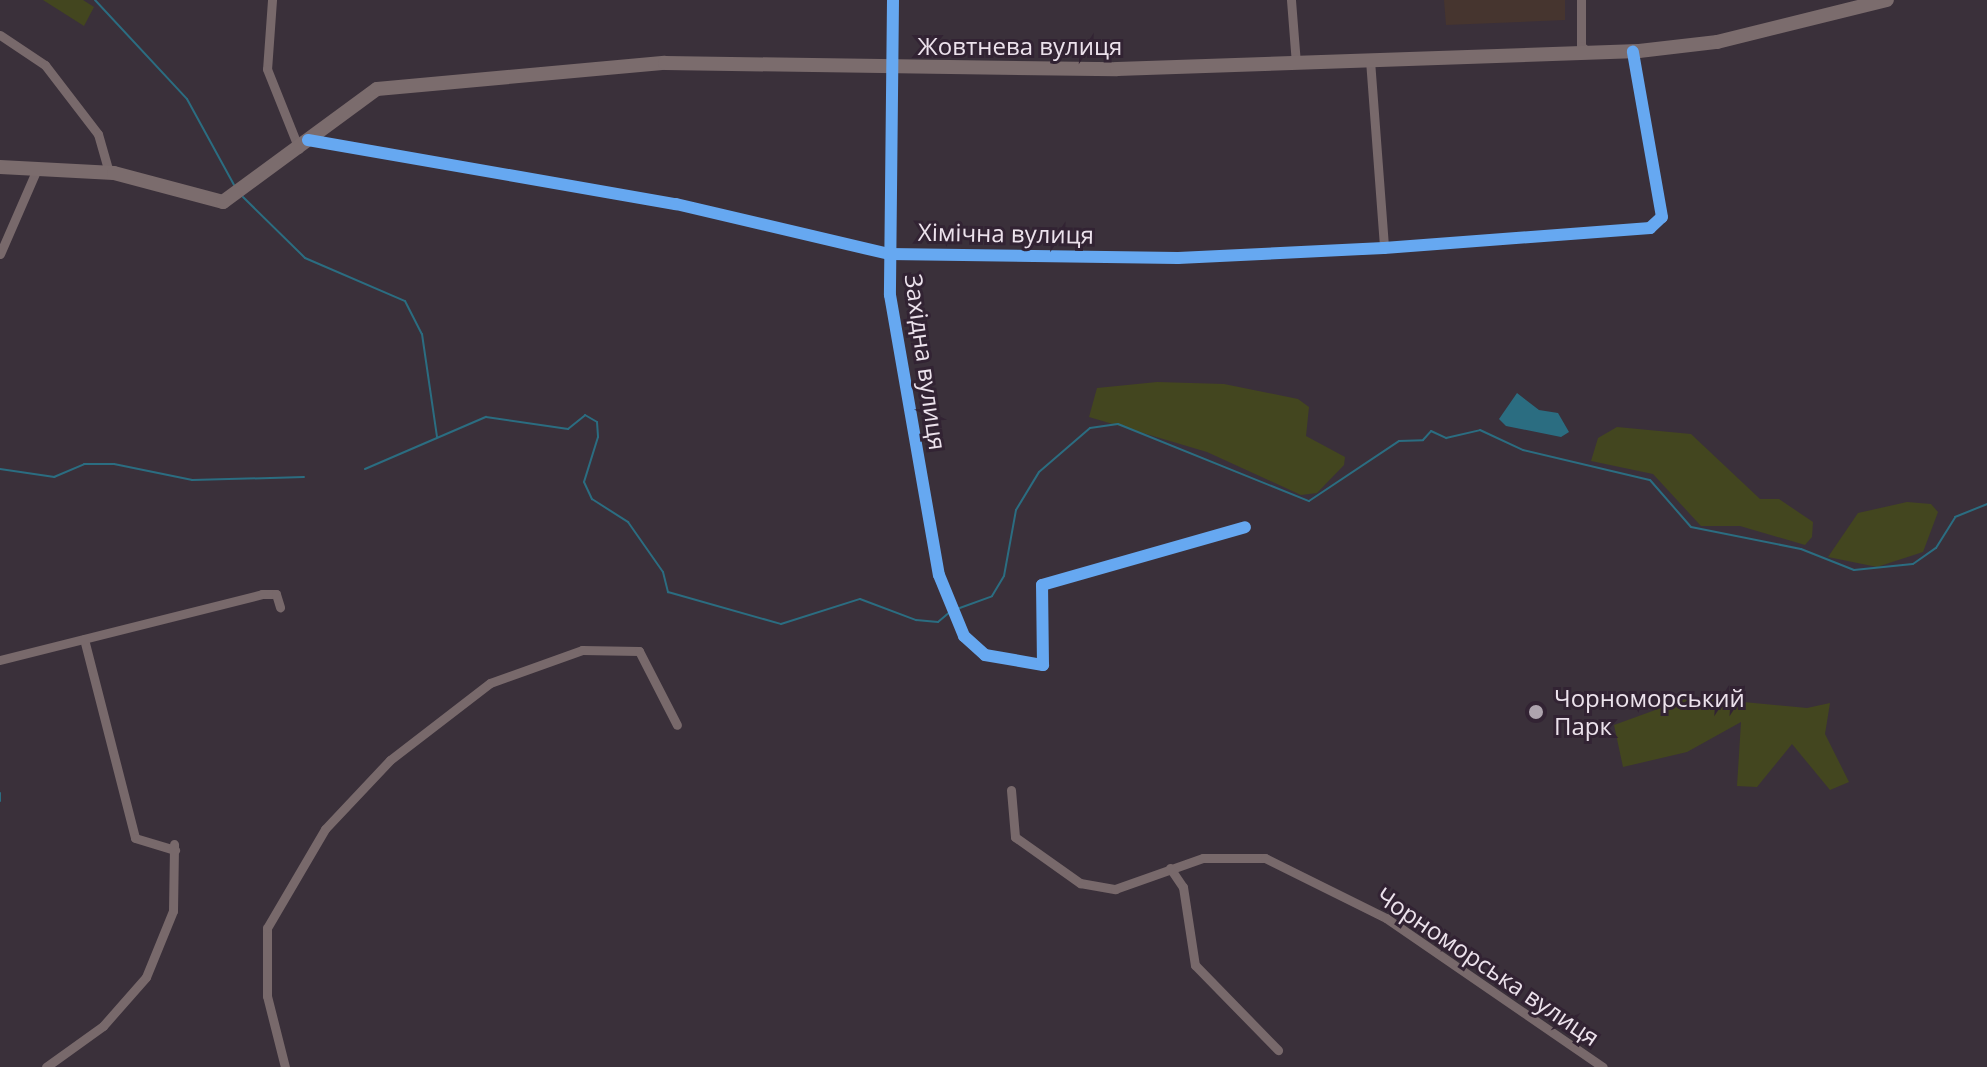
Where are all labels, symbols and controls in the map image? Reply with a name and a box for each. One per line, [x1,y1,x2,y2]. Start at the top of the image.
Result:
street label: Жовтнева вулиця [918,32,1122,60]
street label: Хімічна вулиця [918,217,1094,249]
street label: Західна вулиця [899,272,953,452]
place label: Чорноморський Парк [1554,684,1745,740]
marker: Чорноморський Парк [1525,701,1547,723]
street label: Чорноморська вулиця [1371,881,1605,1051]

